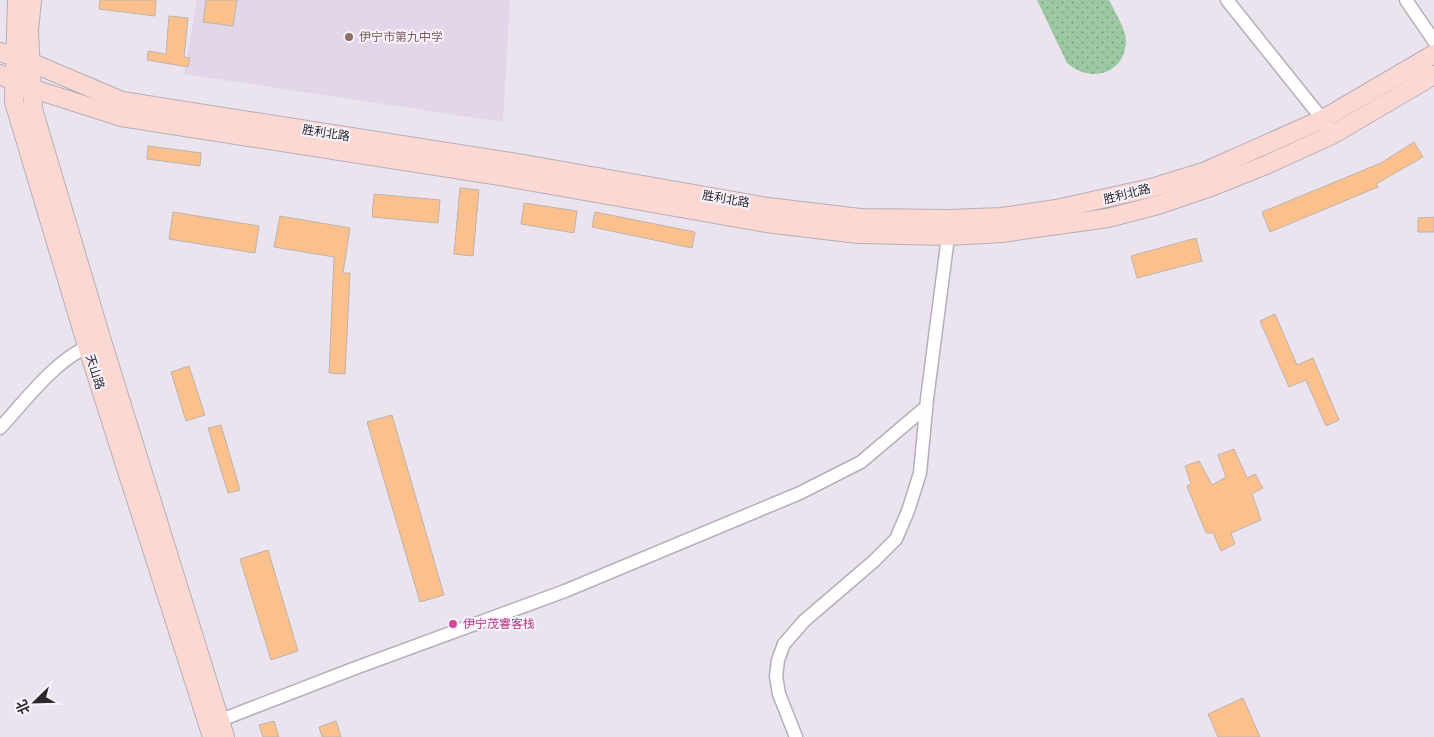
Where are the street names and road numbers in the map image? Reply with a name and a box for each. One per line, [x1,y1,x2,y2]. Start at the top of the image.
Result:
street label: 胜利北路 [301,122,351,144]
street label: 胜利北路 [1102,181,1152,207]
street label: 胜利北路 [701,188,751,210]
street label: 天山路 [83,353,107,391]

